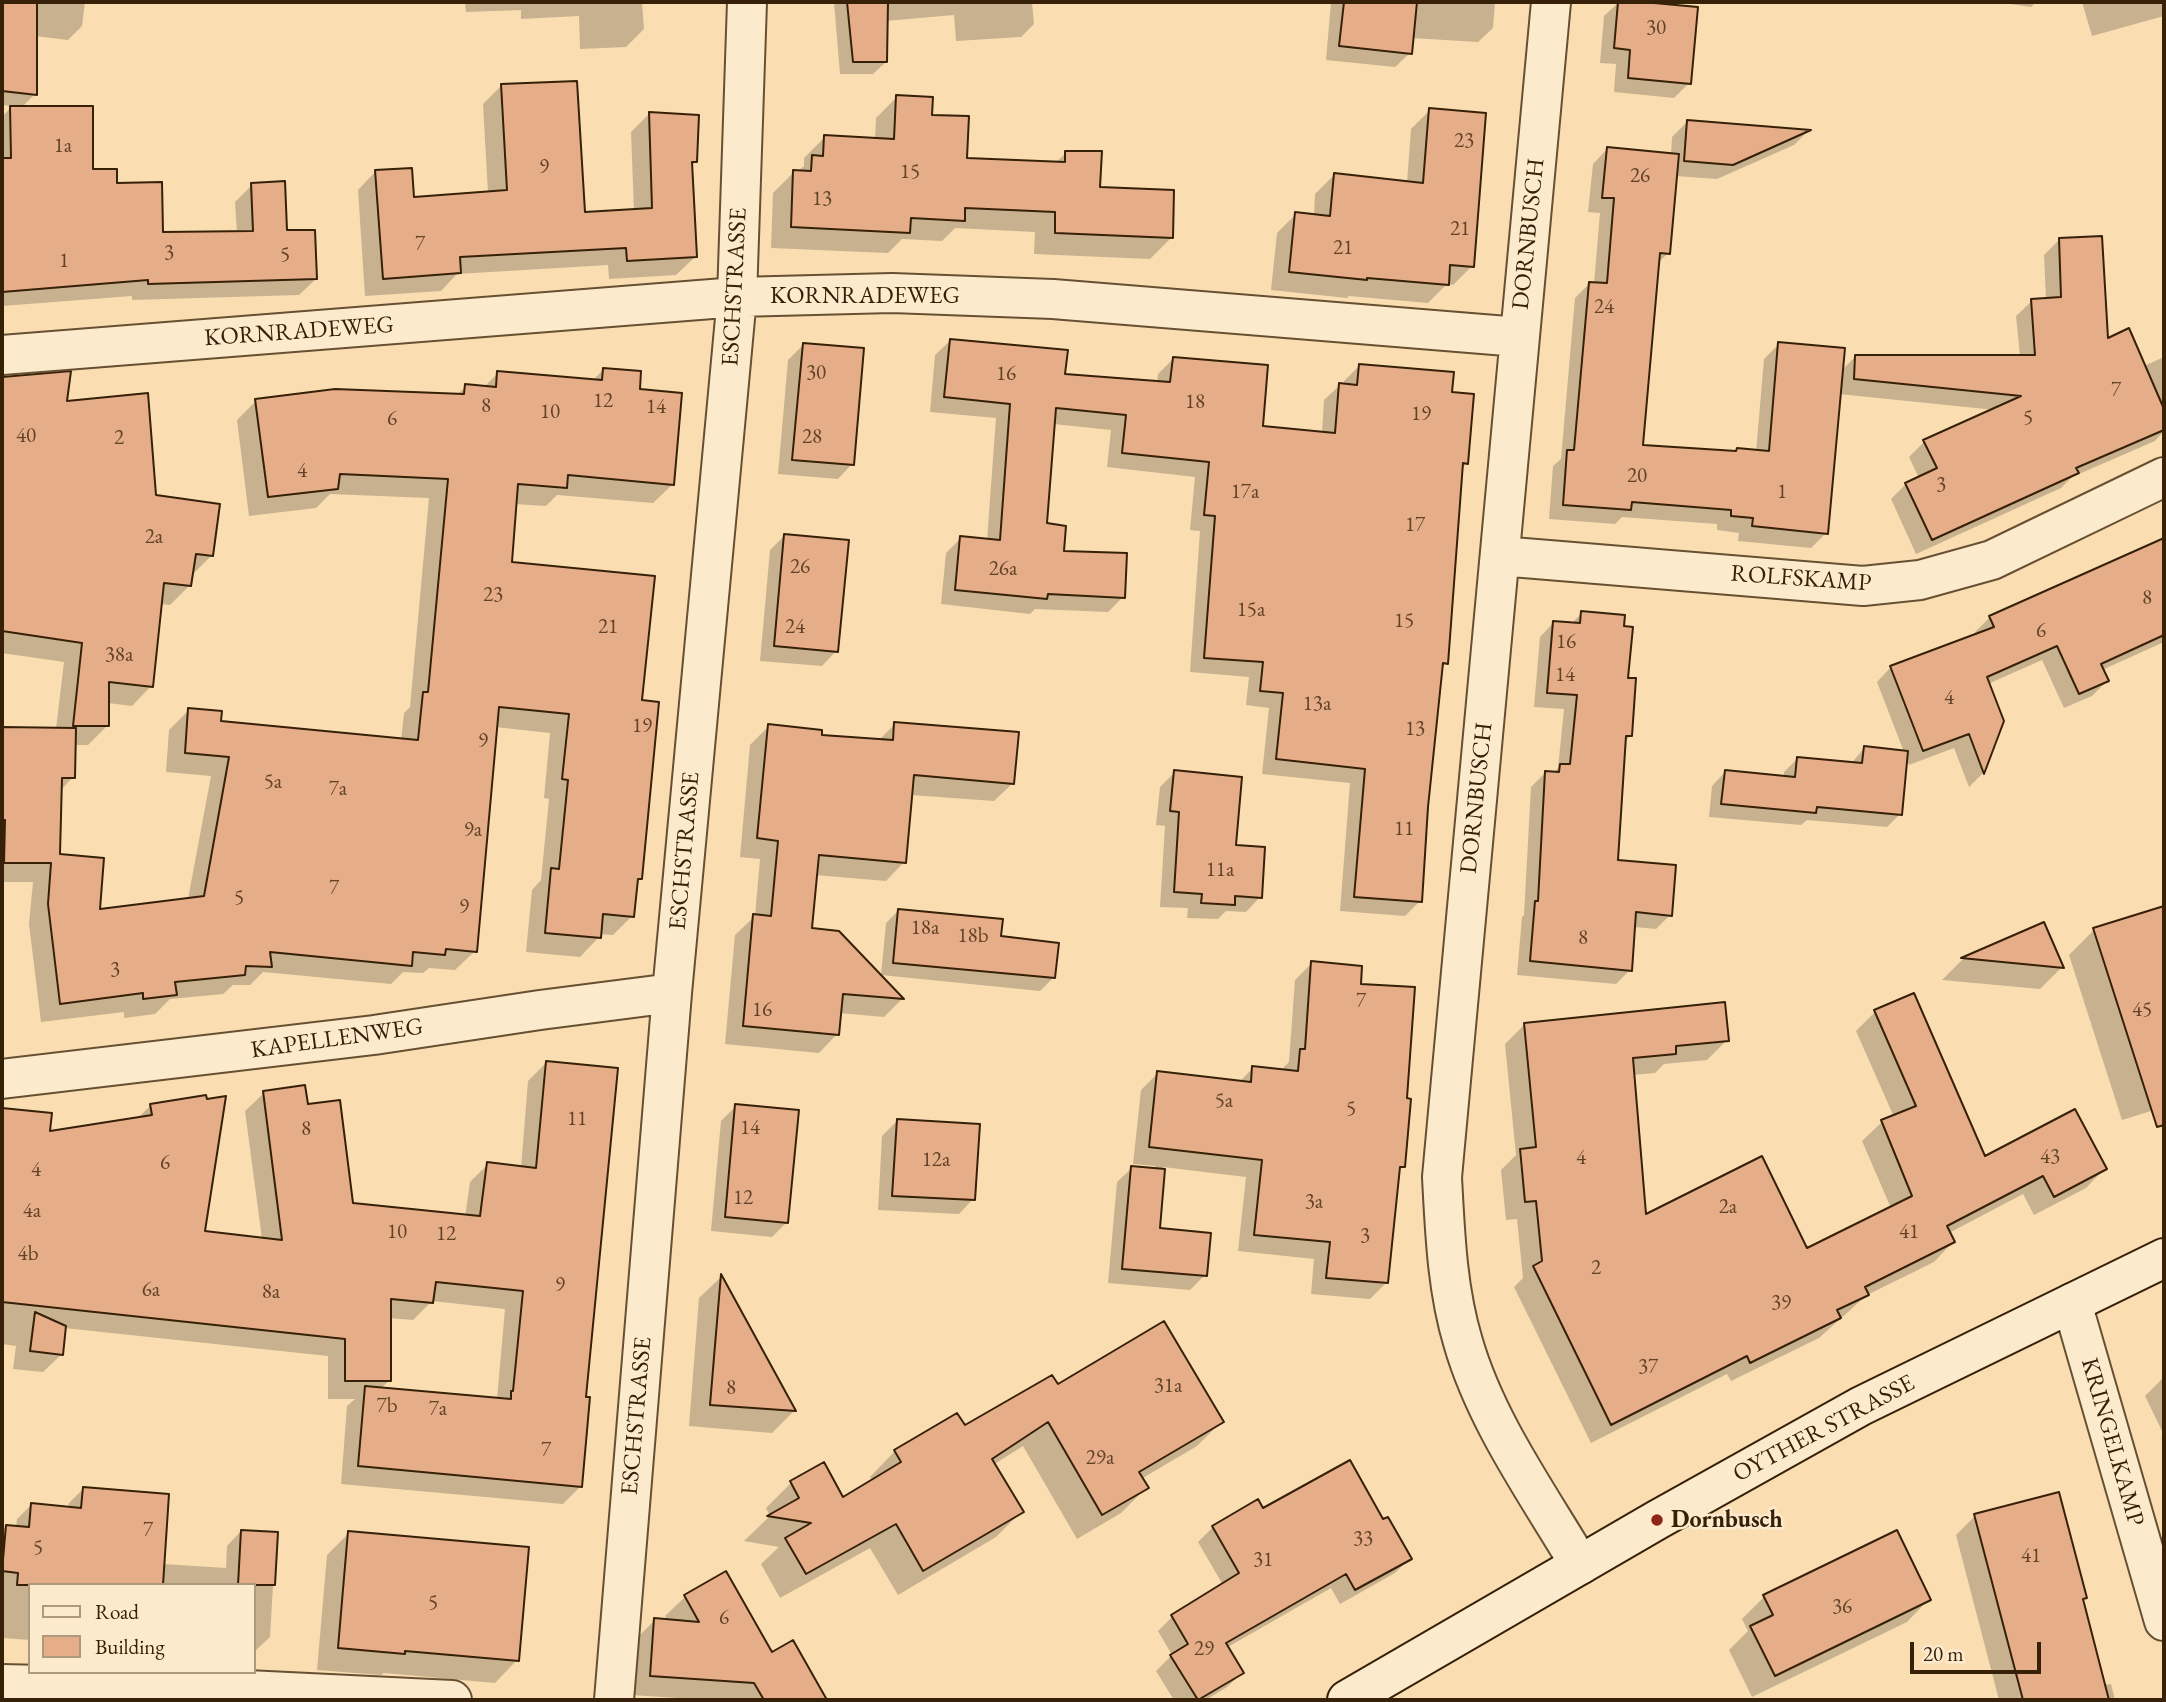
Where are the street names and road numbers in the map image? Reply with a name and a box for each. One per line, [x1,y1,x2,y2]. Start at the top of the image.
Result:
street label: DORNBUSCH [1507,157,1551,311]
street label: ESCHSTRASSE [716,207,754,367]
street label: KORNRADEWEG [770,282,960,310]
street label: KORNRADEWEG [203,311,395,353]
street label: ROLFSKAMP [1730,560,1872,598]
street label: DORNBUSCH [1455,721,1499,875]
street label: ESCHSTRASSE [664,771,706,931]
street label: KAPELLENWEG [249,1013,425,1065]
street label: ESCHSTRASSE [616,1336,658,1496]
street label: KRINGELKAMP [2074,1355,2150,1529]
street label: OYTHER STRASSE [1728,1369,1920,1489]

